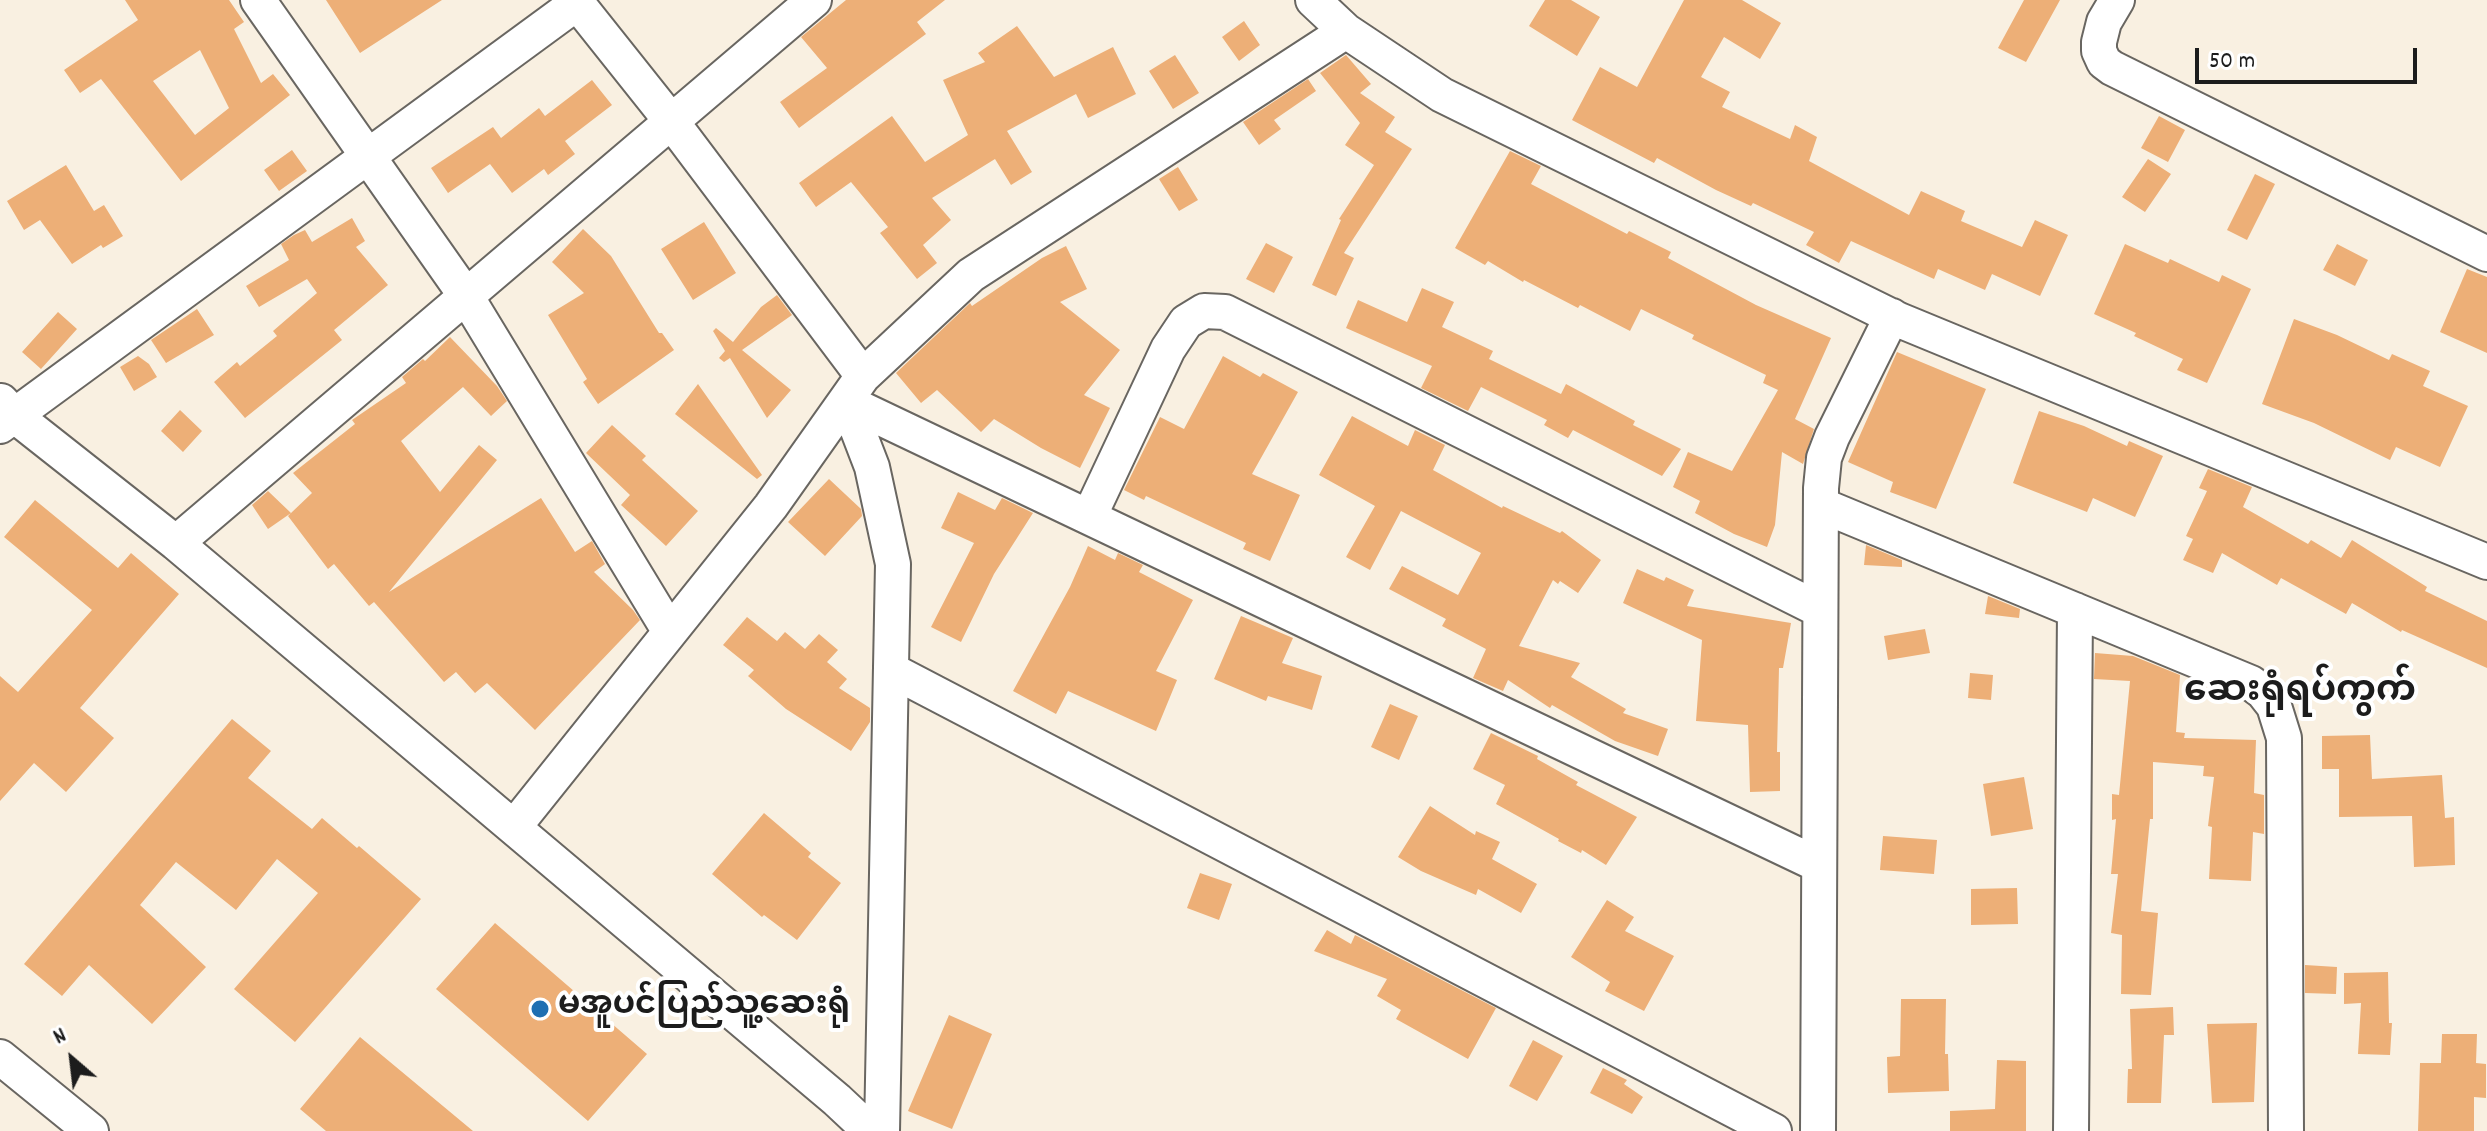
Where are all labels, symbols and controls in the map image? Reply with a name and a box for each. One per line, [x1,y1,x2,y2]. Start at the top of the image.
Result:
scale bar [2199,32,2421,82]
text: 50 m [2209,45,2255,79]
district label: ဆေးရုံရပ်ကွက် [2184,673,2416,717]
place label: မအူပင်ပြည်သူ့ဆေးရုံ [558,990,850,1028]
marker: မအူပင်ပြည်သူ့ဆေးရုံ [529,998,551,1020]
north arrow [32,1019,112,1099]
text: N [48,1021,73,1054]

